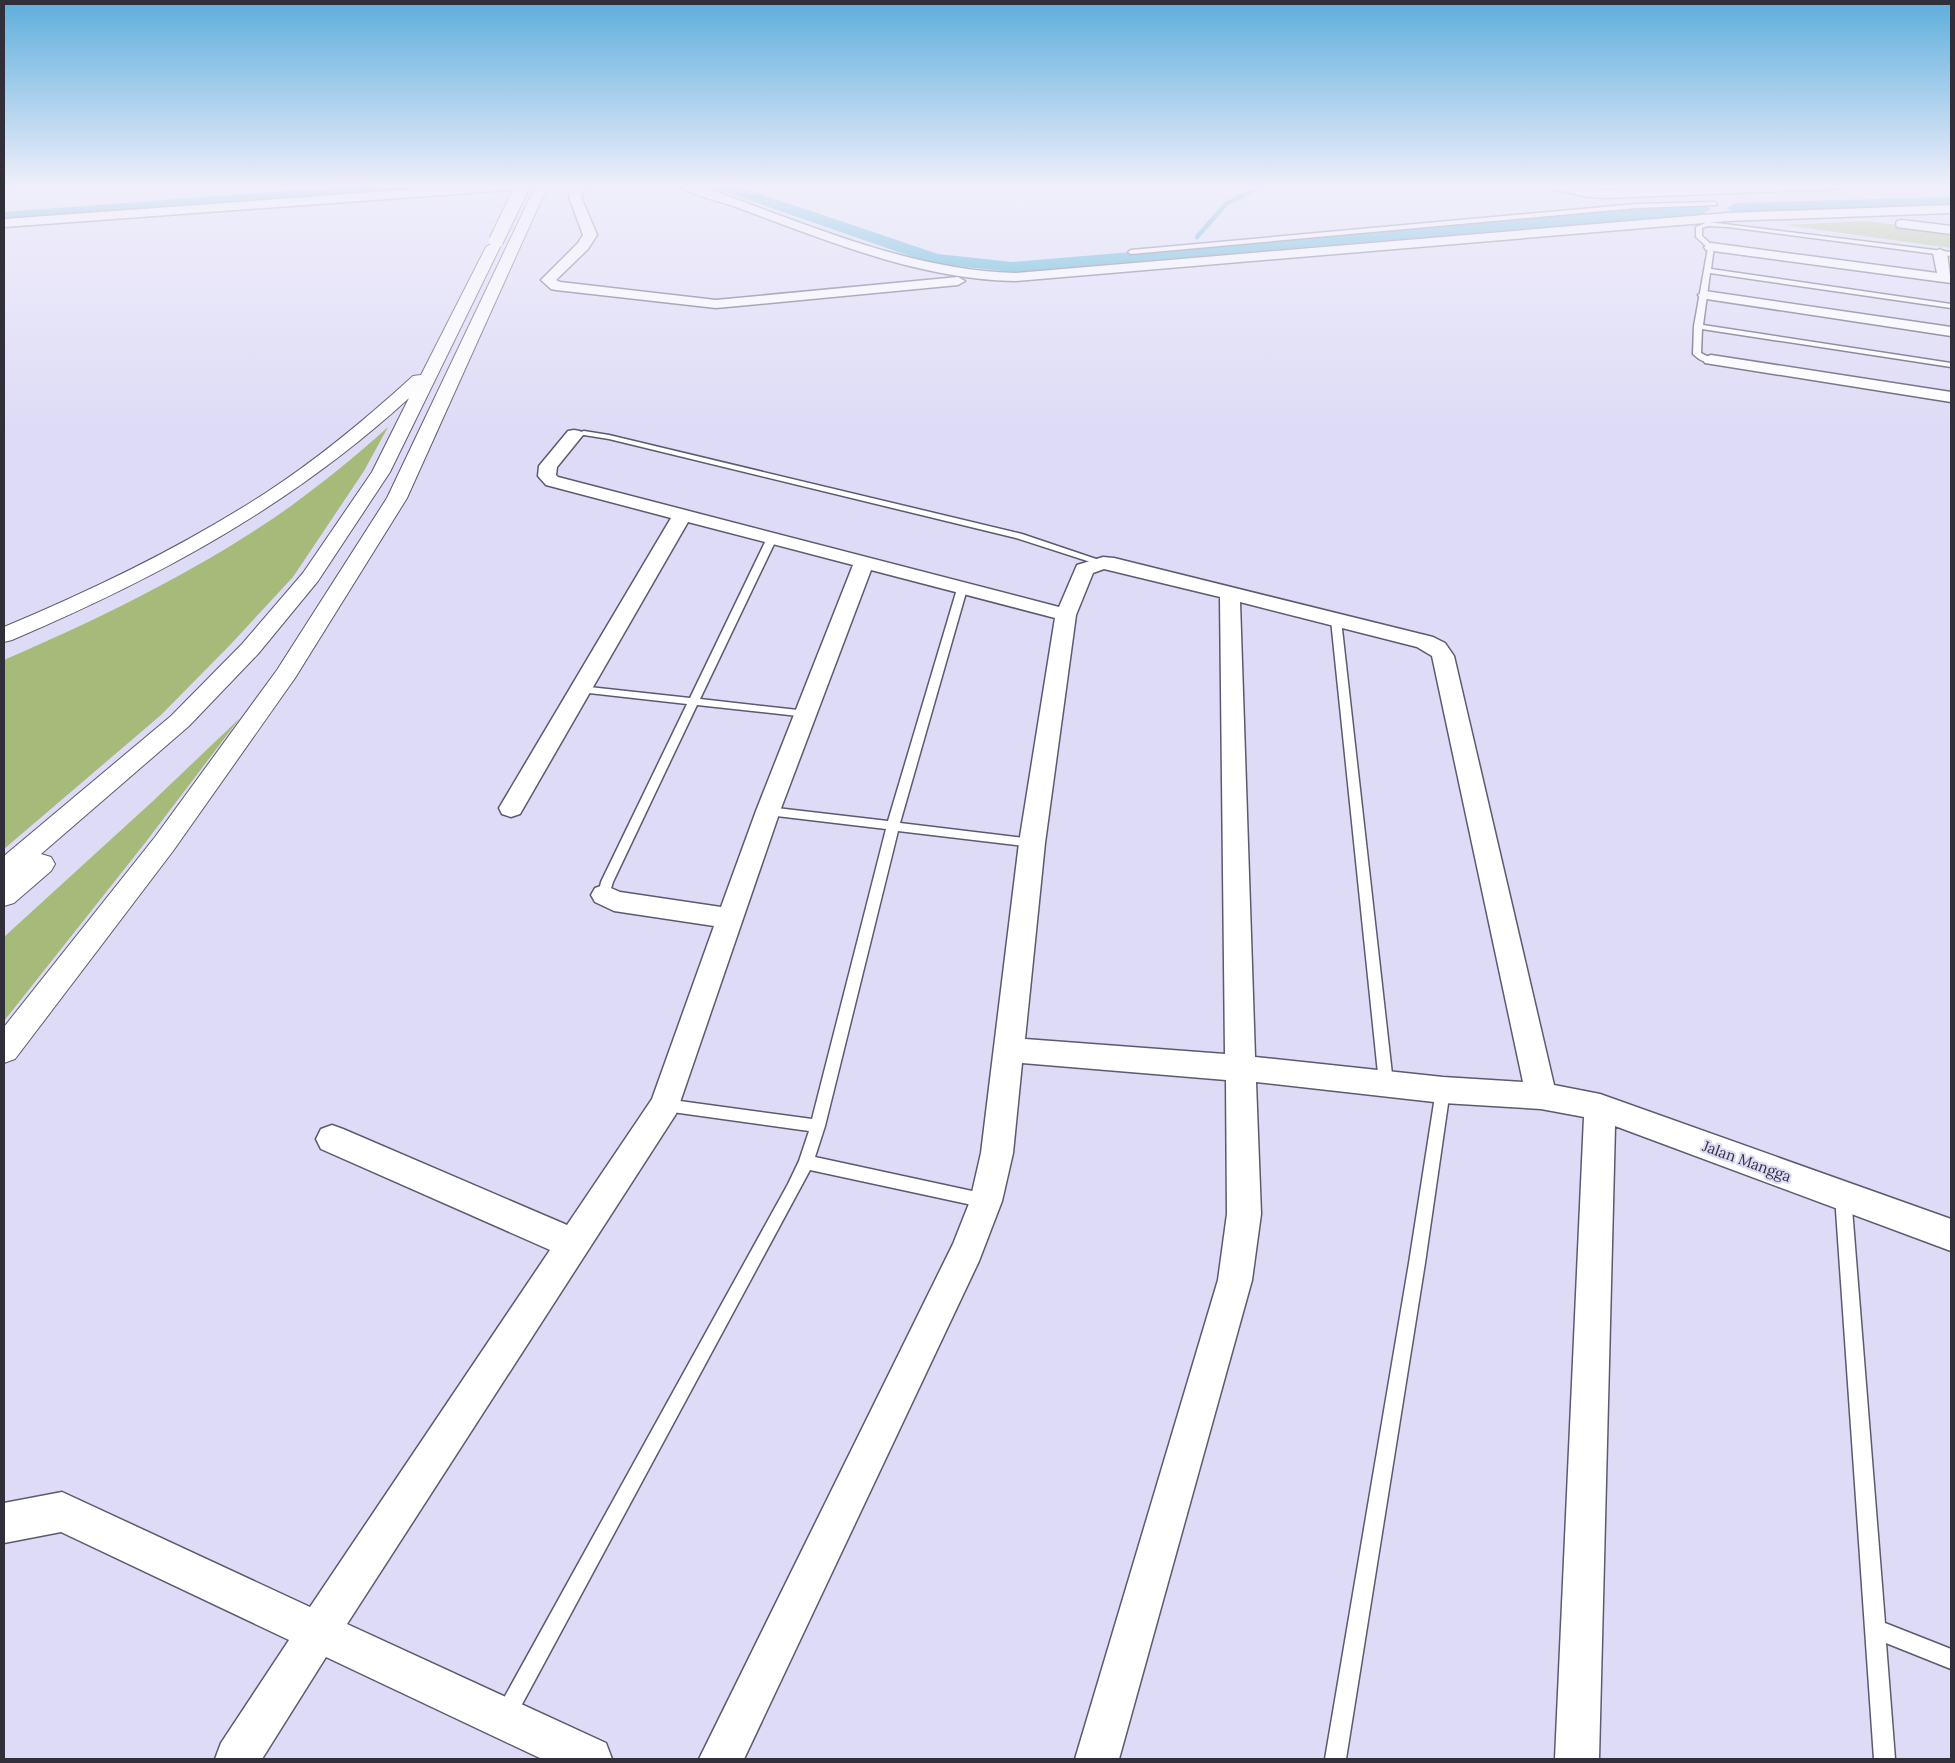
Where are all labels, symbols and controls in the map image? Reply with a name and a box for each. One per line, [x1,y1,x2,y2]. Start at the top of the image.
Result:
street label: Jalan Mangga [1699,1136,1794,1186]

